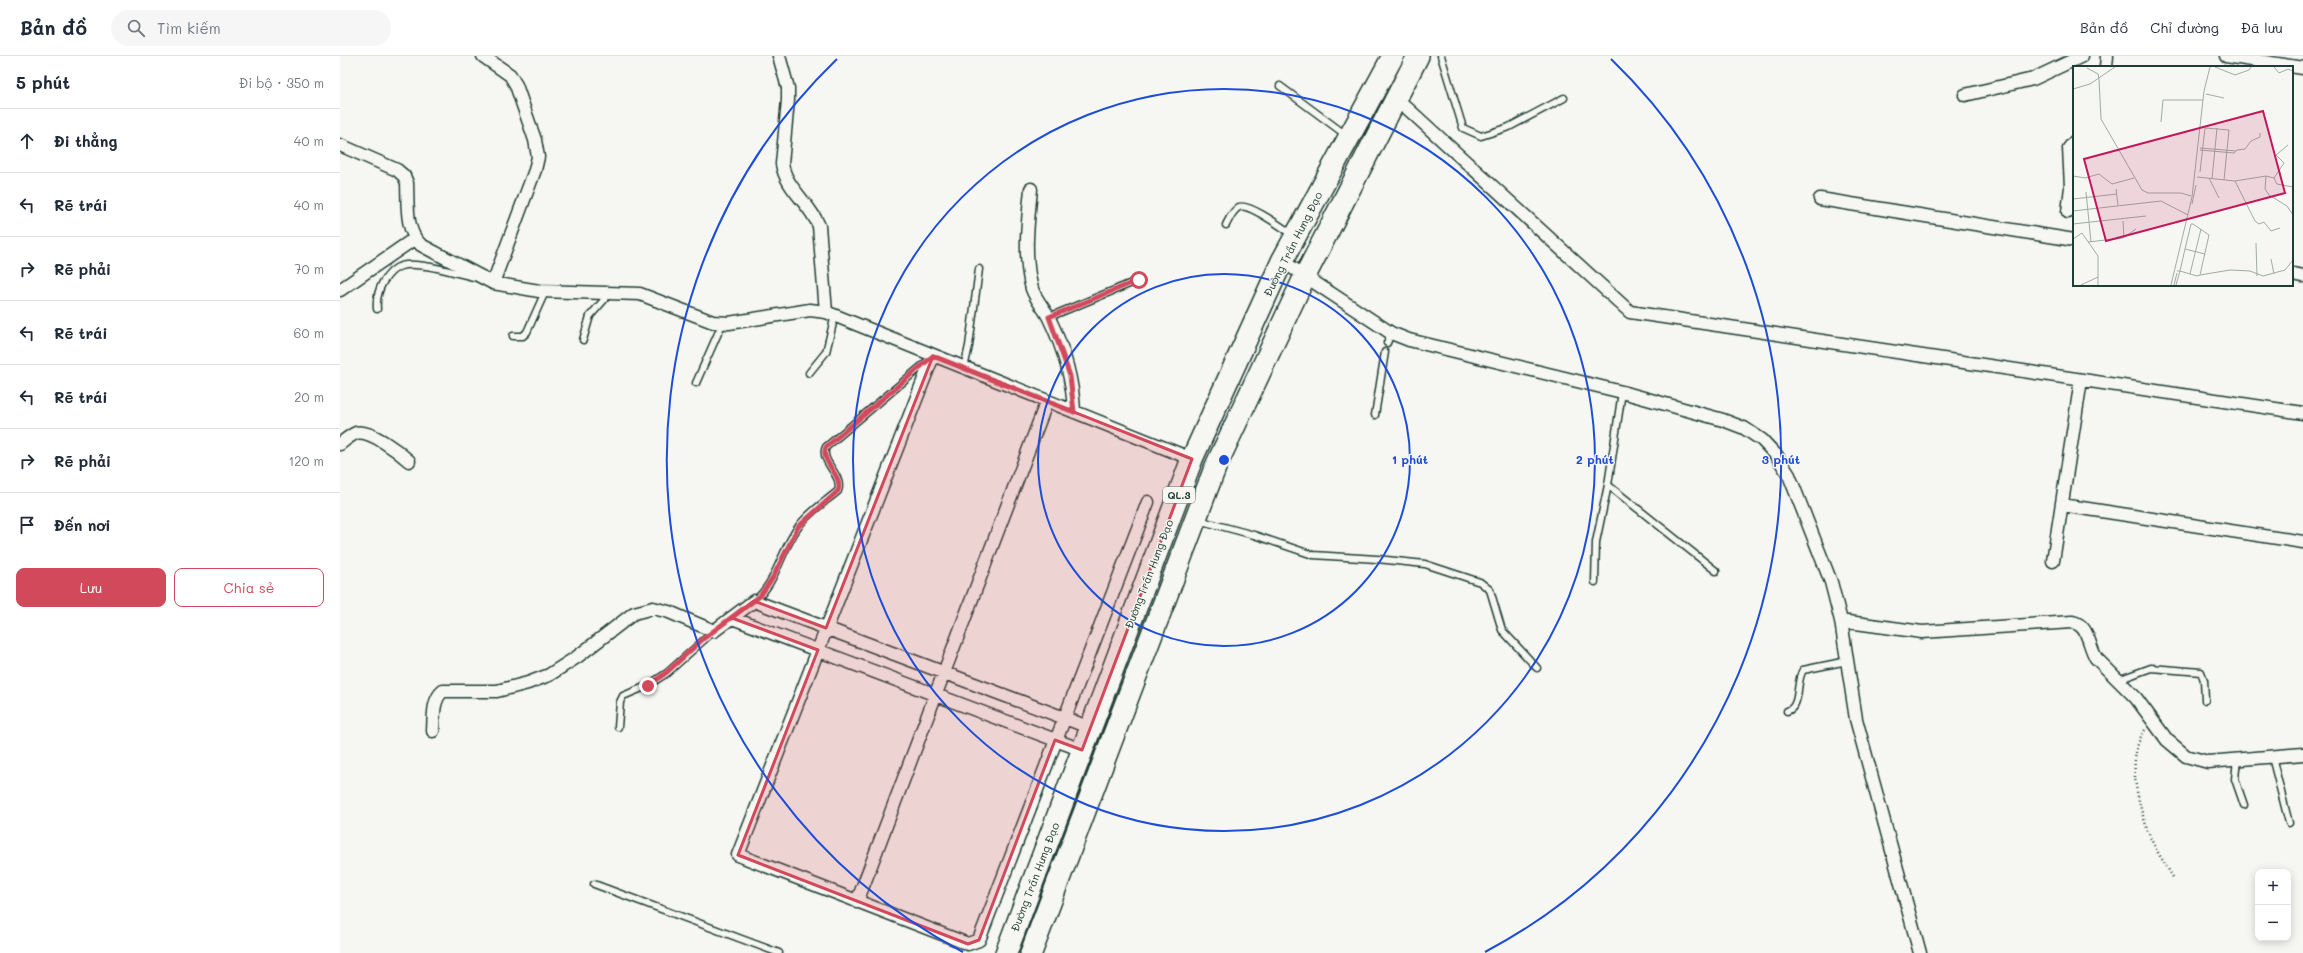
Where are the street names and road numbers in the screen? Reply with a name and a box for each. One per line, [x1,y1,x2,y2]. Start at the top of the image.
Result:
street label: Đường Trần Hưng Đạo [1260,188,1326,299]
road number: QL.3 [1163,487,1195,503]
street label: Đường Trần Hưng Đạo [1121,517,1176,631]
street label: Đường Trần Hưng Đạo [1007,820,1062,934]

